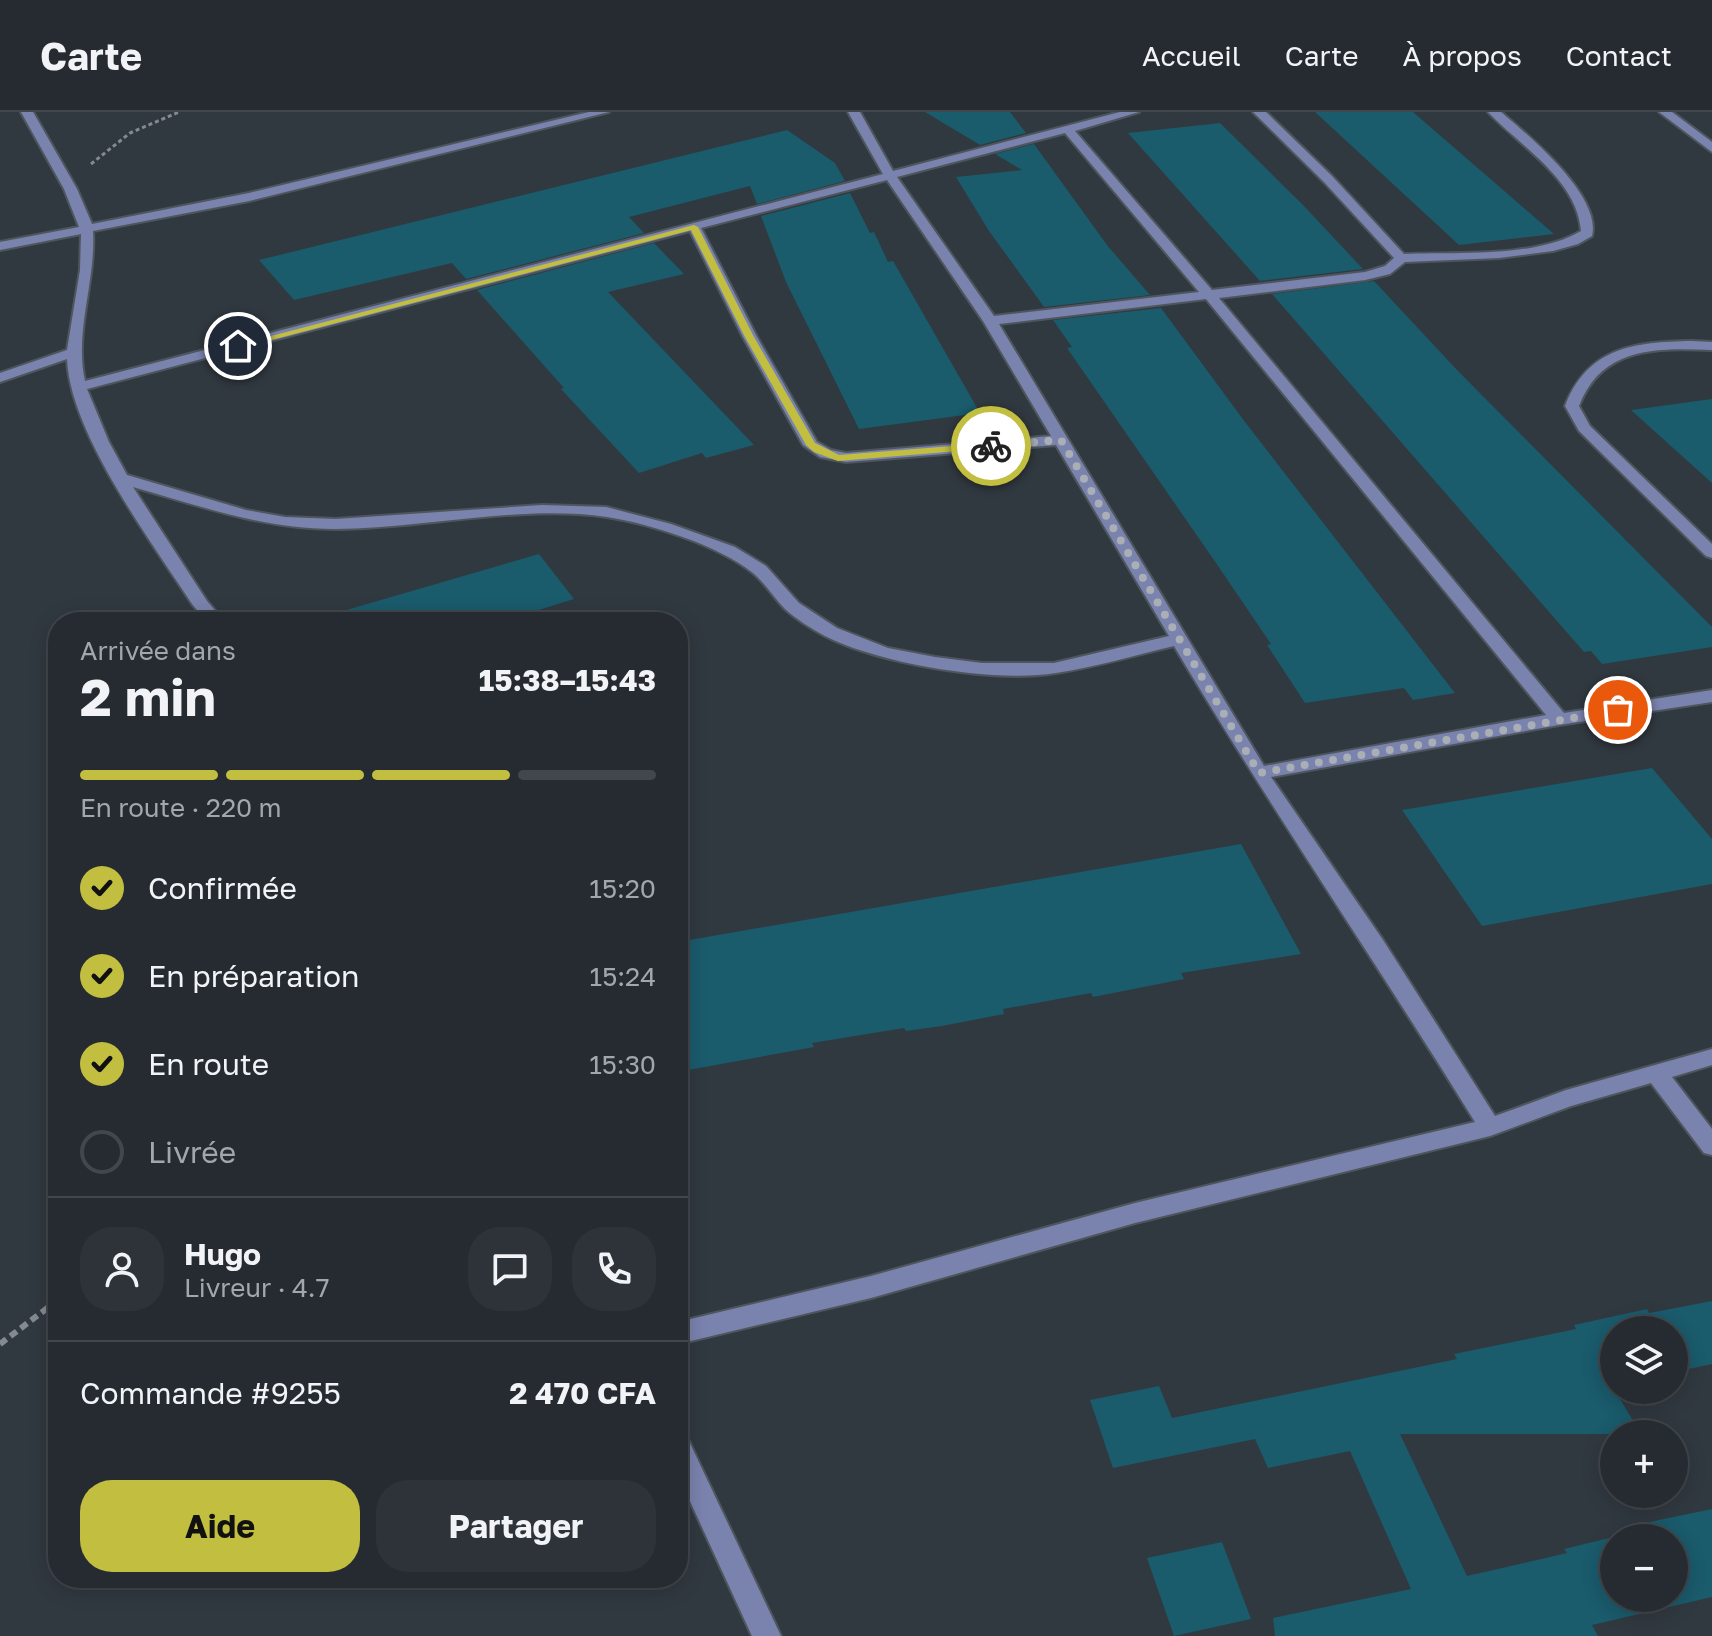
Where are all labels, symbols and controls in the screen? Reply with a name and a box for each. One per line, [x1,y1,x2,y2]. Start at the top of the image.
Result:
text: Carte [40,33,142,78]
text: Accueil [1142,39,1241,72]
text: Carte [1285,39,1358,72]
text: À propos [1402,39,1522,72]
text: Contact [1566,39,1672,72]
pin [204,312,272,380]
icon: home [216,324,260,368]
courier [951,406,1031,486]
icon: bike [969,424,1013,468]
text: Arrivée dans [80,635,236,666]
text: 15:38–15:43 [479,662,656,698]
text: 2 min [80,665,216,727]
pin [1584,676,1652,744]
icon: bag [1596,688,1640,732]
text: En route · 220 m [80,792,282,823]
icon: check [80,866,124,910]
text: Confirmée [148,870,297,906]
text: 15:20 [589,873,656,904]
icon: check [80,954,124,998]
text: En préparation [148,958,359,994]
text: 15:24 [590,961,656,992]
icon: check [80,1042,124,1086]
text: En route [148,1046,269,1082]
text: 15:30 [589,1049,656,1080]
text: Livrée [148,1134,236,1170]
button: person [80,1227,164,1311]
button: chat [468,1227,552,1311]
button: phone [572,1227,656,1311]
text: Hugo [184,1236,261,1272]
text: Livreur · 4.7 [184,1272,329,1303]
map controls [1600,1316,1688,1612]
button: layers [1600,1316,1688,1404]
text: Commande #9255 [80,1375,341,1411]
text: 2 470 CFA [509,1375,656,1411]
button: + [1600,1420,1688,1508]
button: Aide [80,1480,360,1572]
button: Partager [376,1480,656,1572]
button: − [1600,1524,1688,1612]

